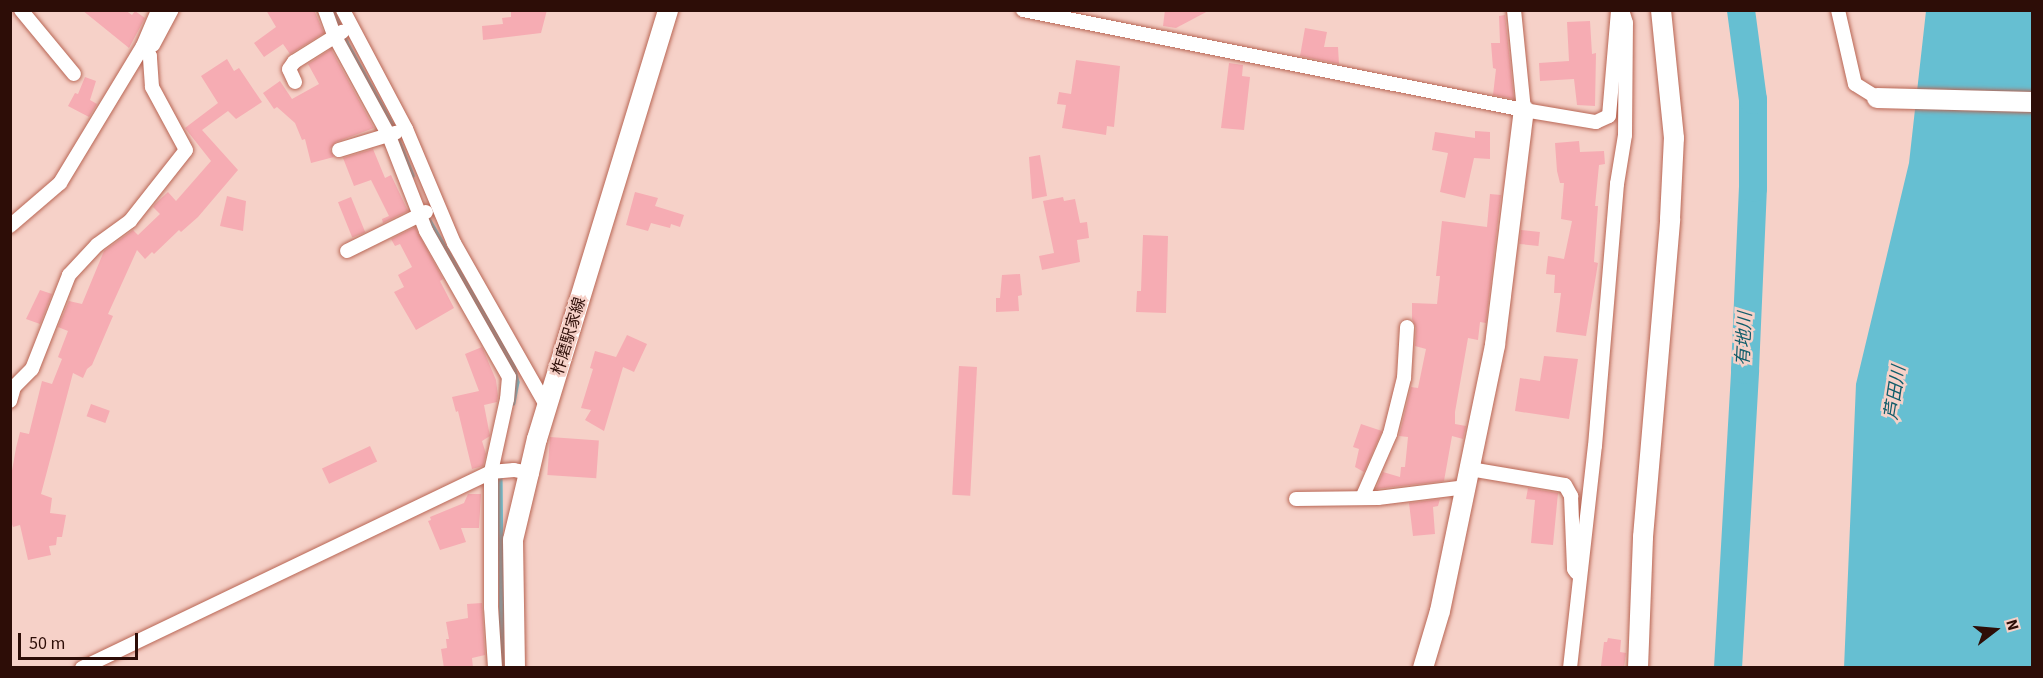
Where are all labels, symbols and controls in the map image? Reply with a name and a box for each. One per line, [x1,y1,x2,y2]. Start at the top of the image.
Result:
street label: 柞磨駅家線 [548,295,590,377]
water label: 有地川 [1733,311,1757,367]
water label: 芦田川 [1881,365,1911,421]
north arrow [1965,600,2025,660]
text: N [2000,617,2024,633]
scale bar [21,621,141,659]
text: 50 m [29,631,65,656]

